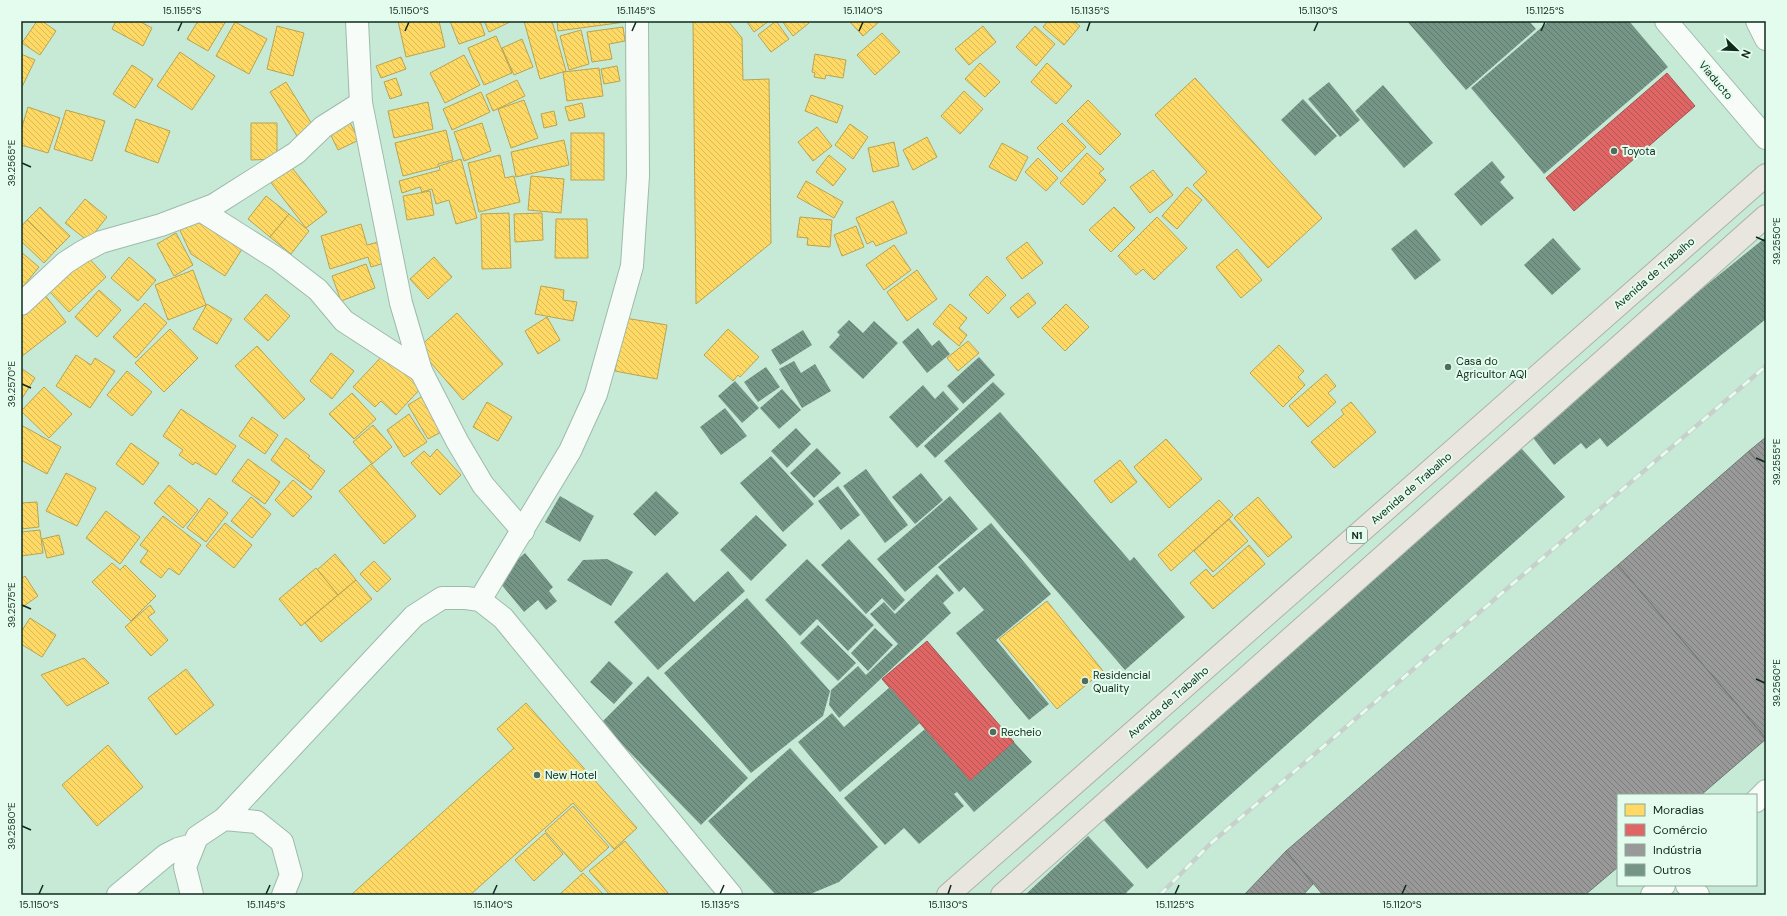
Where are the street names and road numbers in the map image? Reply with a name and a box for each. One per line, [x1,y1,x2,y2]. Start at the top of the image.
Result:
street label: Viaducto [1696,58,1736,102]
street label: Avenida de Trabalho [1610,234,1698,312]
street label: Avenida de Trabalho [1367,449,1455,527]
road number: N1 [1347,527,1367,543]
street label: Avenida de Trabalho [1124,663,1212,741]

